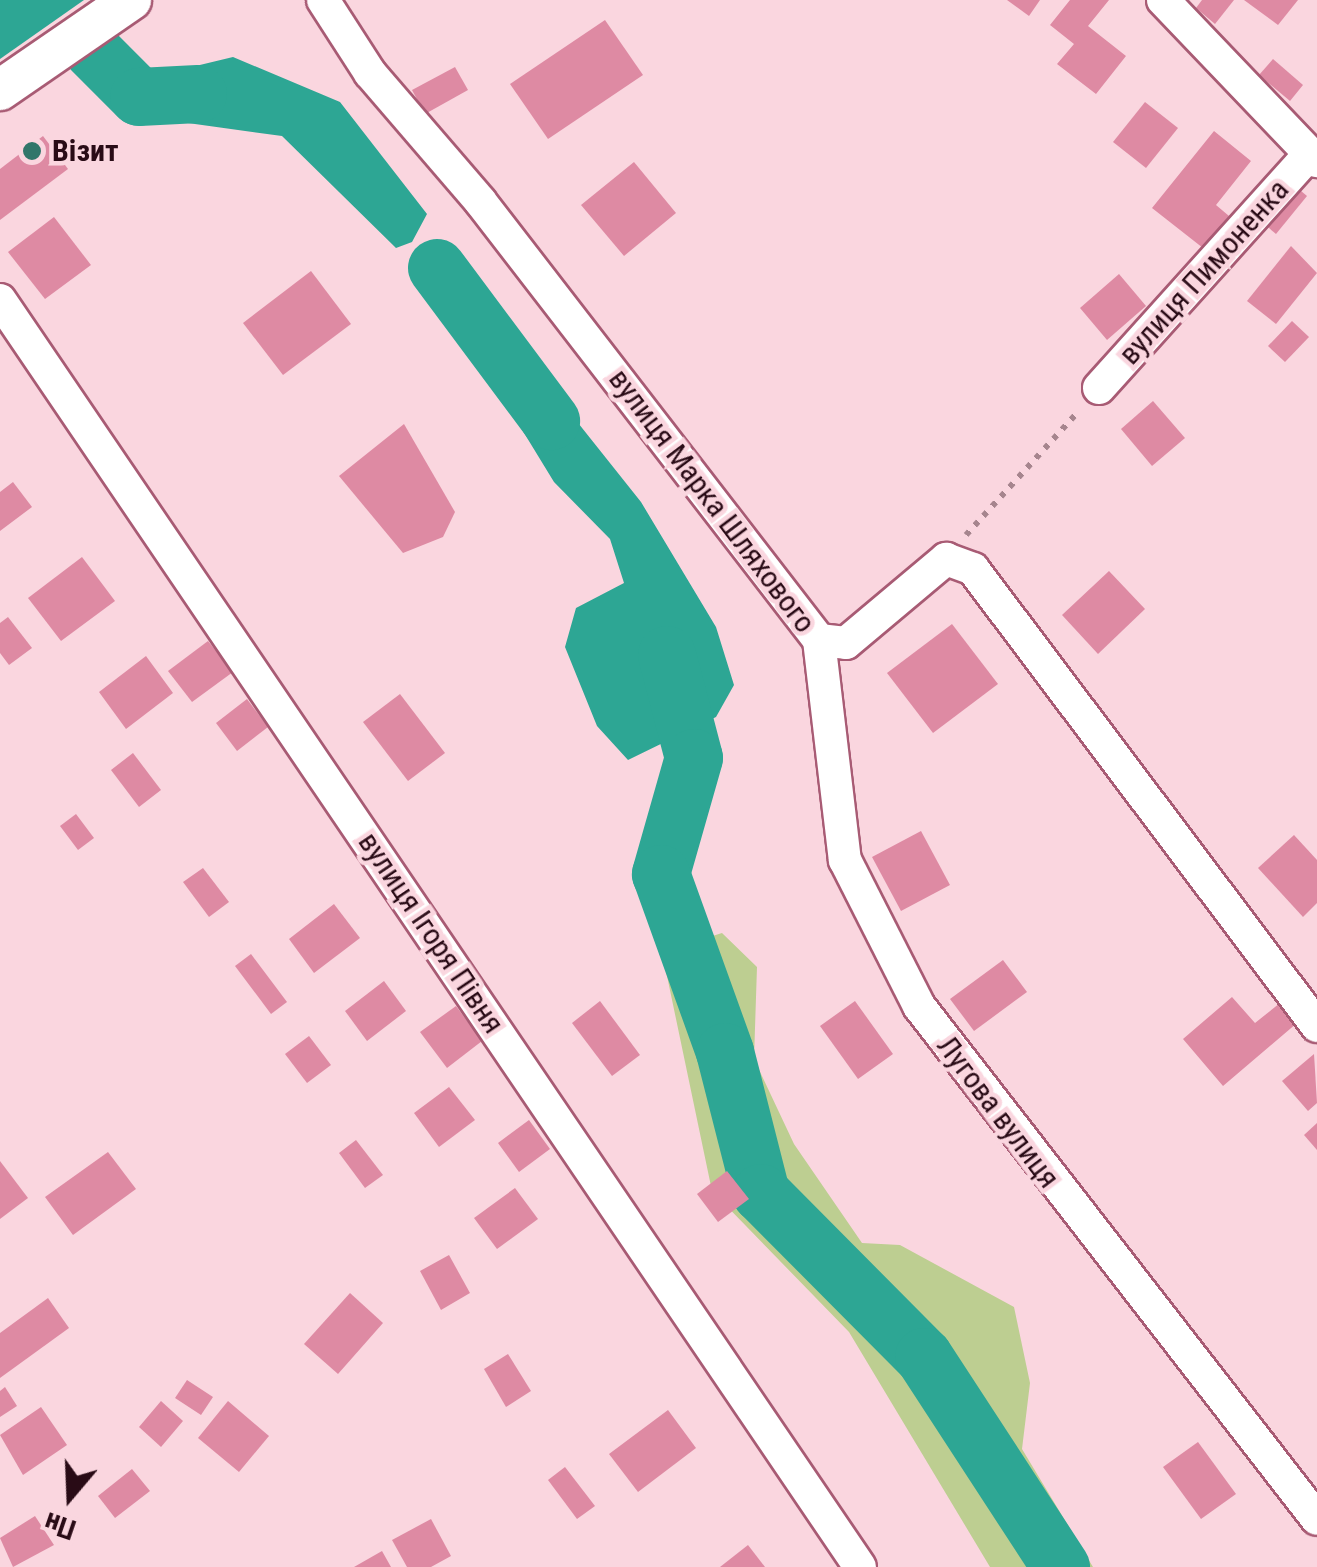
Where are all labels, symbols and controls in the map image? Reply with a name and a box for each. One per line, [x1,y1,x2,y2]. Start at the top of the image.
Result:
place label: Візит [52,133,119,169]
marker: Візит [21,140,43,162]
street label: вулиця Пимоненка [1112,172,1296,372]
street label: вулиця Марка Шляхового [601,362,823,640]
street label: вулиця Ігоря Півня [350,826,512,1040]
street label: Лугова вулиця [929,1029,1067,1195]
north arrow [20,1447,120,1547]
text: Пн [40,1505,80,1547]

